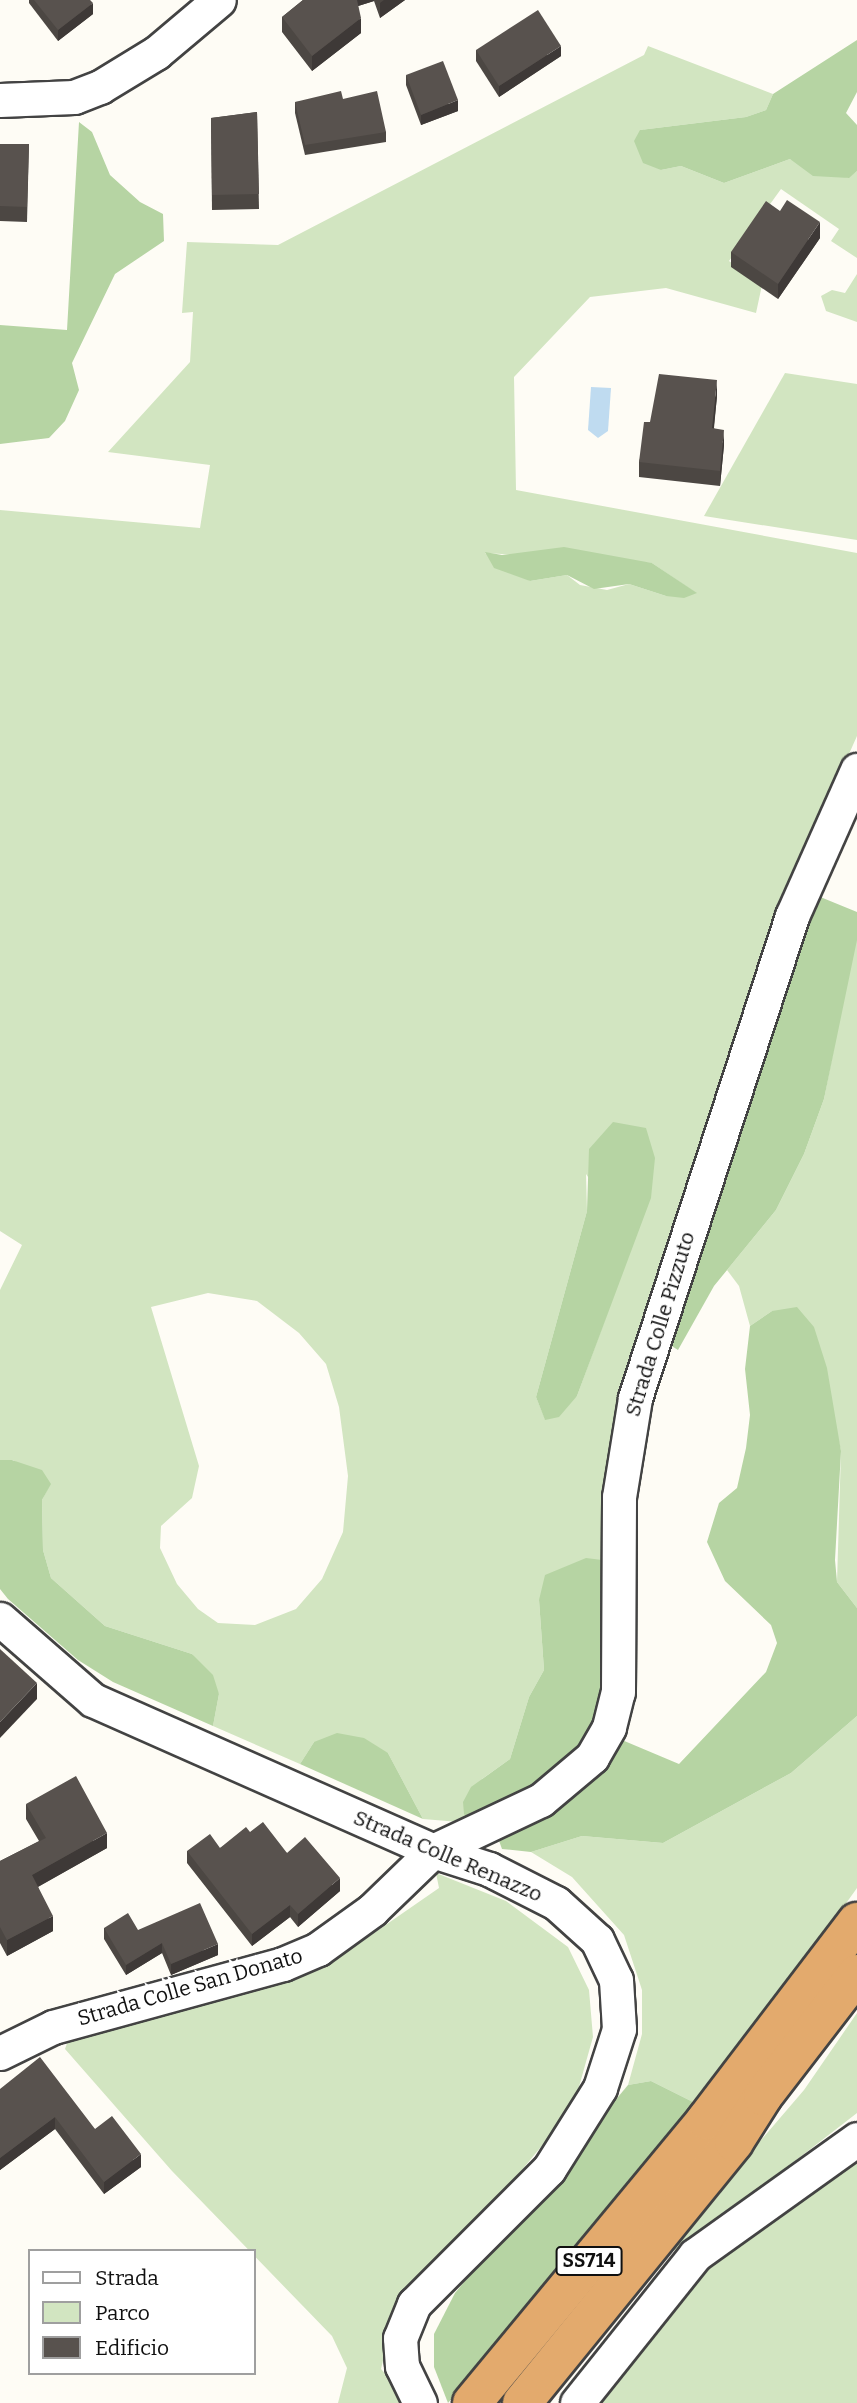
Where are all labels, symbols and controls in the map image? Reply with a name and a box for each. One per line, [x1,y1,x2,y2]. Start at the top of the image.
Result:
street label: Strada Colle Pizzuto [620,1229,700,1419]
street label: Strada Colle Renazzo [350,1805,546,1907]
street label: Strada Colle San Donato [75,1943,305,2031]
road number: SS714 [554,2246,624,2276]
legend [28,2249,256,2375]
text: Strada [95,2265,159,2291]
text: Parco [95,2300,150,2326]
text: Edificio [95,2335,169,2361]

